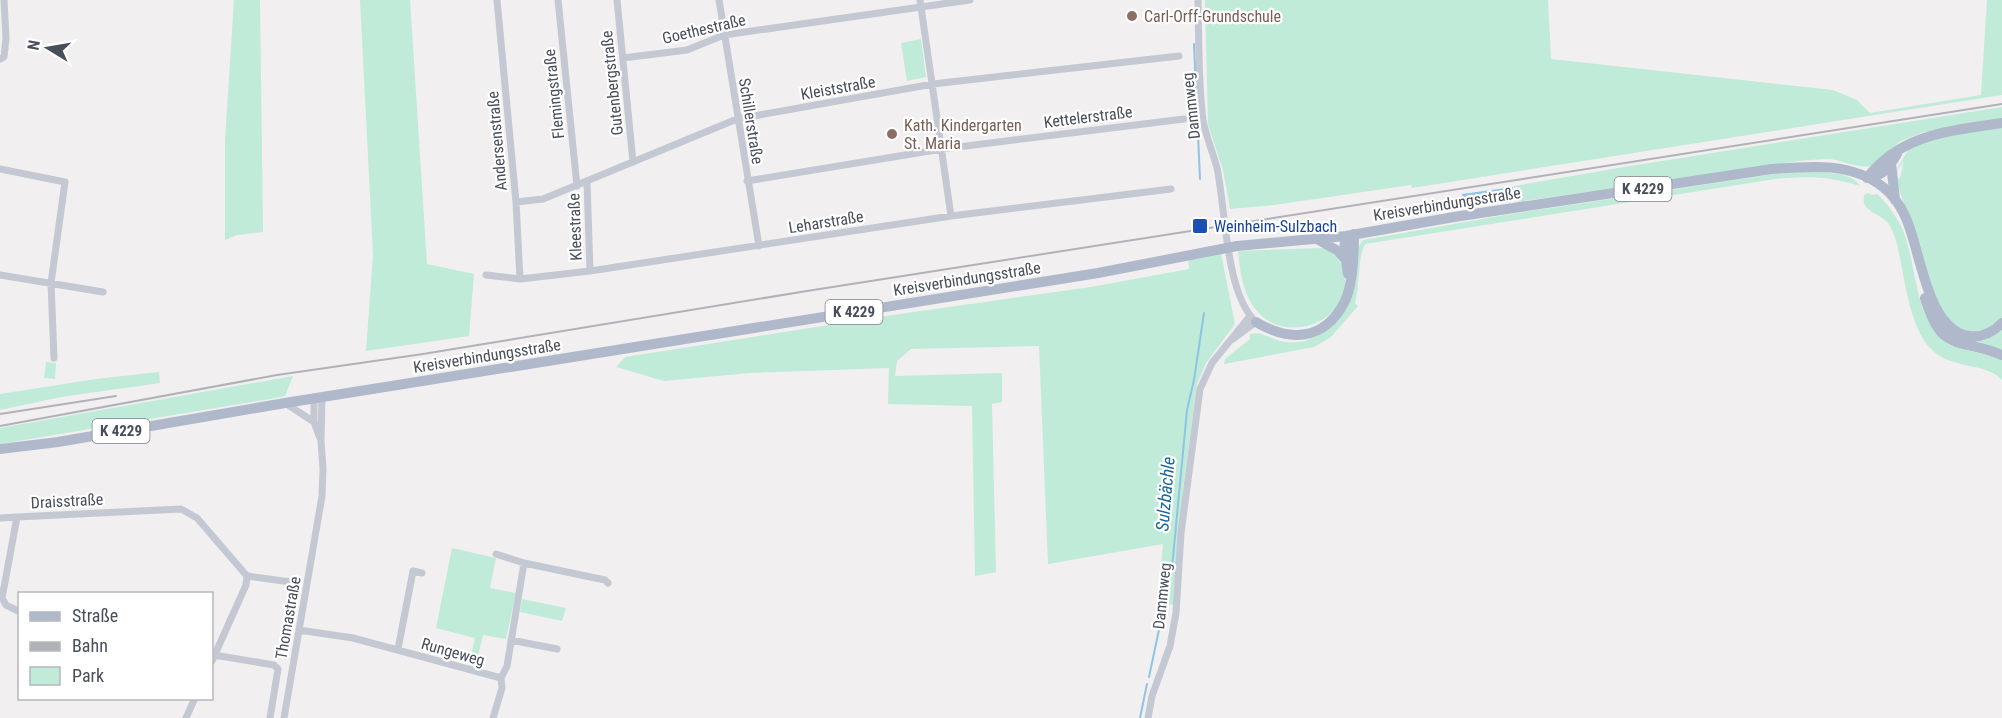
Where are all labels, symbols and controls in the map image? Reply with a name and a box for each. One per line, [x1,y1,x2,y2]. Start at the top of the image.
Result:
place label: Carl-Orff-Grundschule [1144,7,1281,26]
marker: Carl-Orff-Grundschule [1125,9,1139,23]
street label: Goethestraße [660,10,748,48]
north arrow [18,18,78,78]
street label: Gutenbergstraße [597,30,627,136]
text: N [24,39,44,52]
street label: Flemingstraße [540,48,568,140]
street label: Kleiststraße [799,72,877,104]
street label: Dammweg [1178,72,1204,140]
street label: Schillerstraße [735,77,767,165]
street label: Andersenstraße [483,90,511,192]
street label: Kettelerstraße [1043,102,1133,132]
place label: Kath. Kindergarten St. Maria [904,116,1022,153]
marker: Kath. Kindergarten St. Maria [885,127,899,141]
road number: K 4229 [1614,177,1672,201]
street label: Kreisverbindungsstraße [1372,183,1522,225]
street label: Kleestraße [564,193,586,261]
street label: Leharstraße [787,207,865,237]
marker: Weinheim-Sulzbach [1191,217,1209,235]
place label: Weinheim-Sulzbach [1214,217,1337,236]
street label: Kreisverbindungsstraße [892,258,1042,300]
road number: K 4229 [826,300,882,324]
street label: Kreisverbindungsstraße [412,335,562,377]
road number: K 4229 [92,419,150,443]
water label: Sulzbächle [1151,456,1179,532]
street label: Draisstraße [30,490,104,512]
street label: Dammweg [1149,562,1175,630]
street label: Thomastraße [271,575,305,661]
legend [18,592,213,700]
text: Straße [72,605,118,626]
street label: Rungeweg [419,634,487,670]
text: Bahn [72,635,108,656]
text: Park [72,665,104,686]

